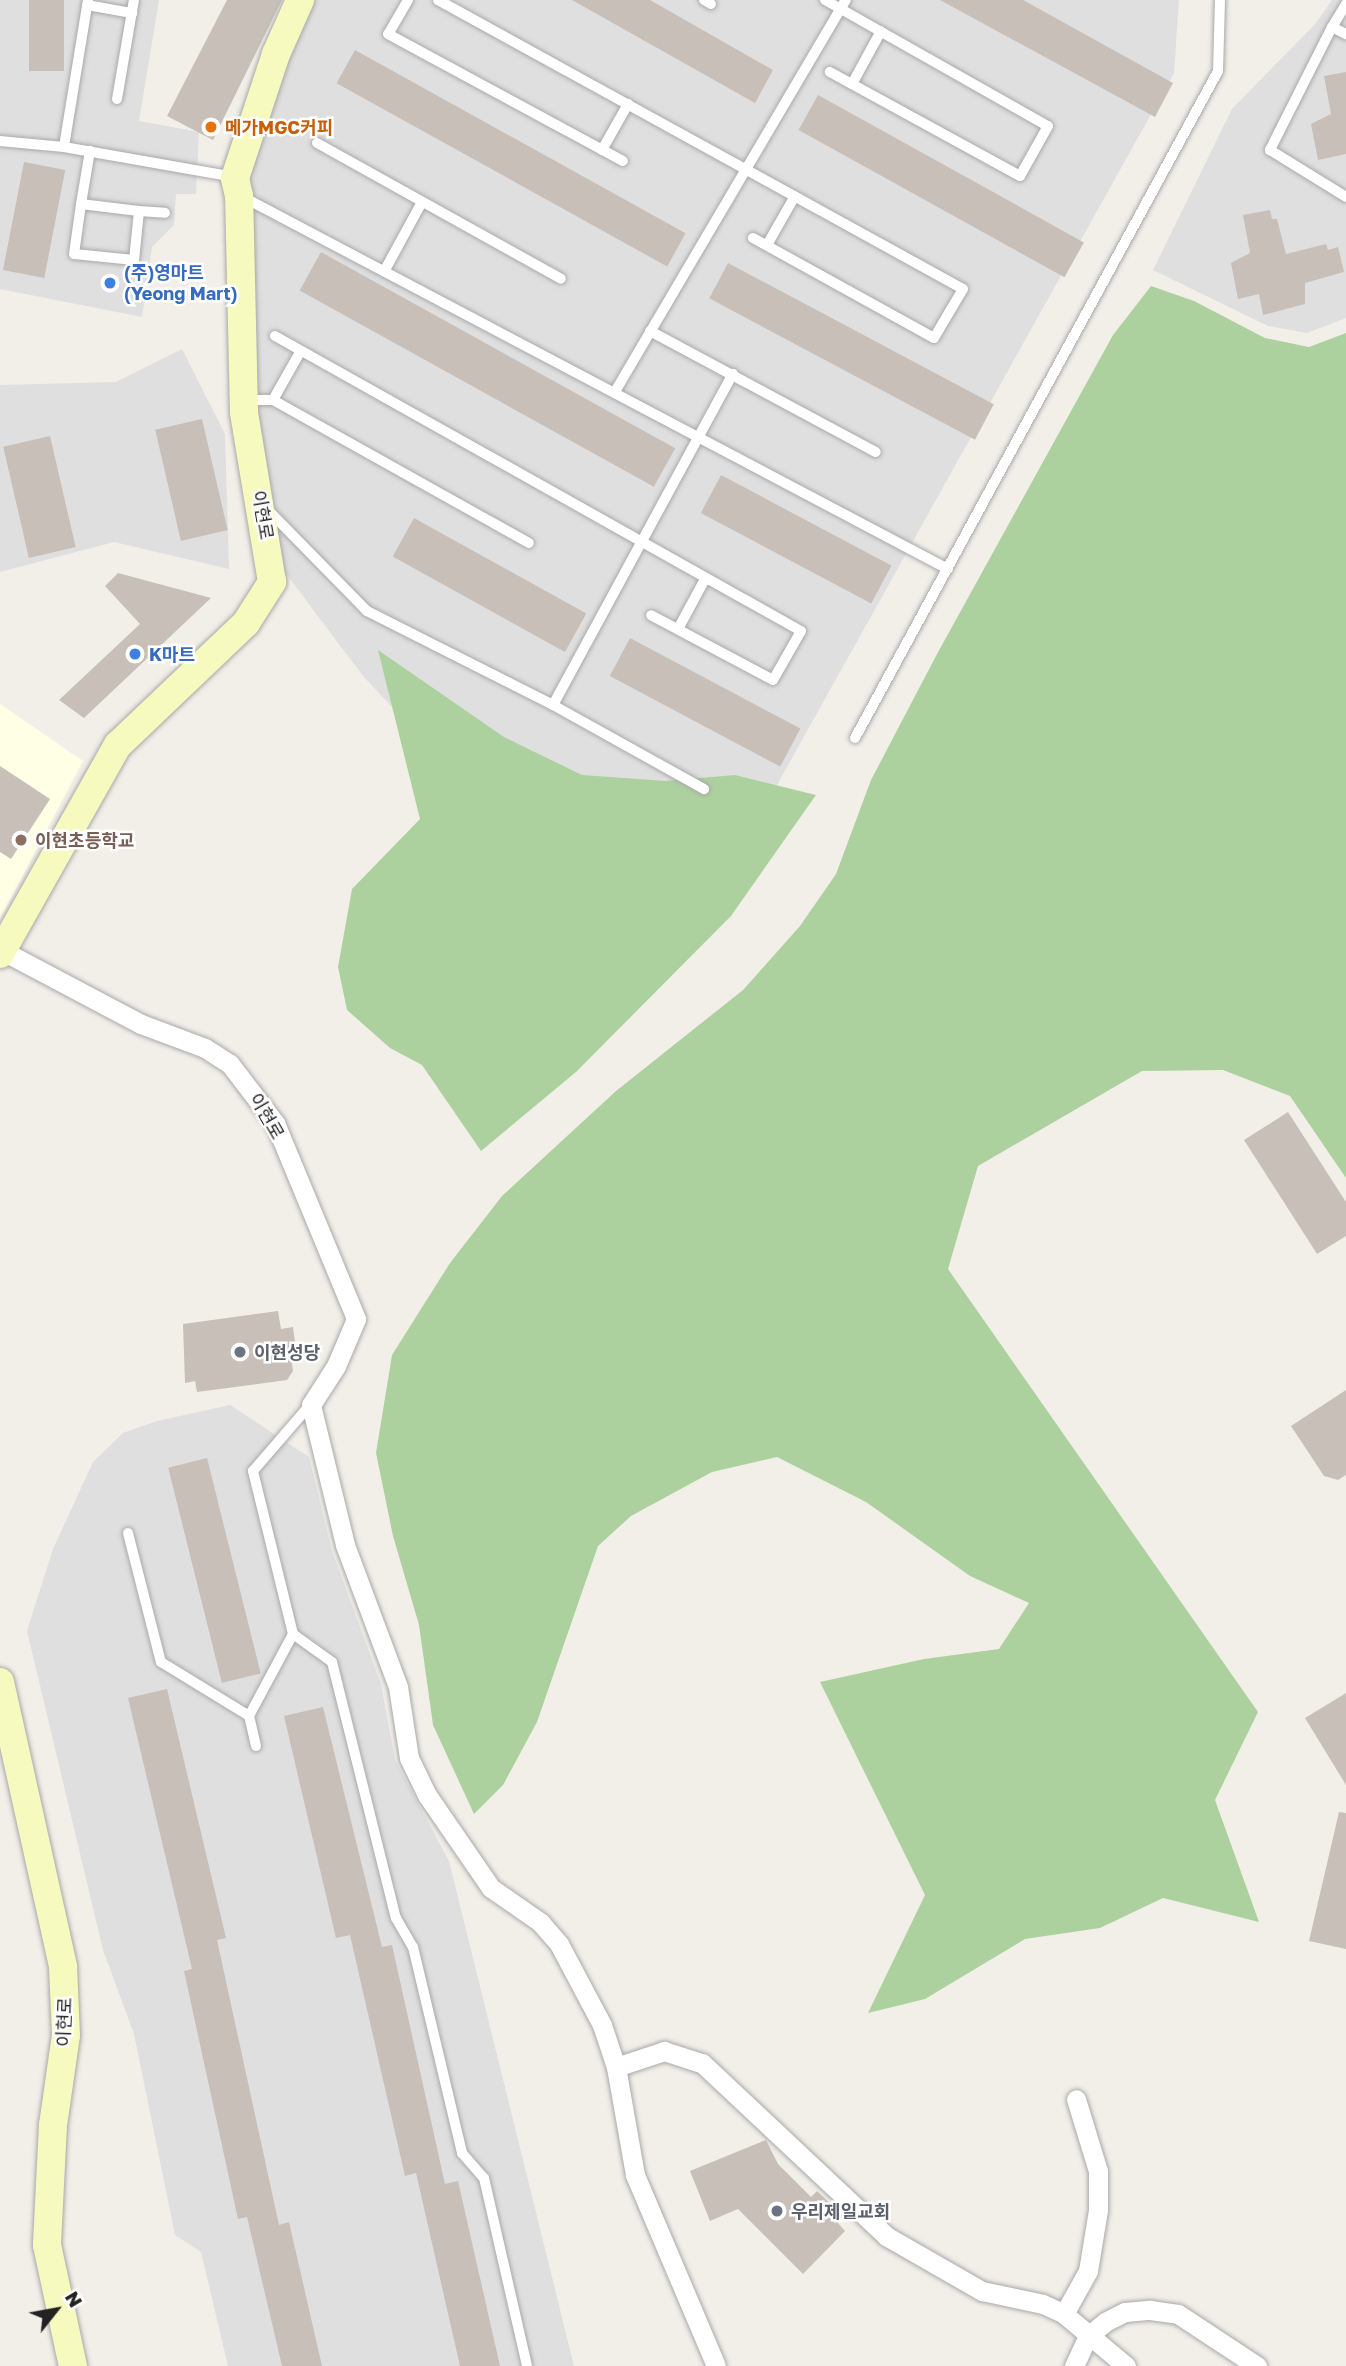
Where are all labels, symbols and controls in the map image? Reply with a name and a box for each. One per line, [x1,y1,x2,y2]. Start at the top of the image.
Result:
place label: 메가MGC커피 [225,116,333,138]
marker: 메가MGC커피 [203,119,219,135]
place label: (주)영마트 (Yeong Mart) [124,262,238,304]
marker: (주)영마트 (Yeong Mart) [102,275,118,291]
street label: 이현로 [248,489,278,541]
place label: K마트 [149,643,195,665]
marker: K마트 [127,646,143,662]
place label: 이현초등학교 [35,829,134,851]
marker: 이현초등학교 [13,832,29,848]
street label: 이현로 [245,1089,289,1143]
place label: 이현성당 [254,1341,320,1363]
marker: 이현성당 [232,1344,248,1360]
street label: 이현로 [52,1997,76,2047]
place label: 우리제일교회 [791,2200,890,2222]
marker: 우리제일교회 [769,2203,785,2219]
north arrow [21,2275,91,2345]
text: N [61,2287,88,2311]

